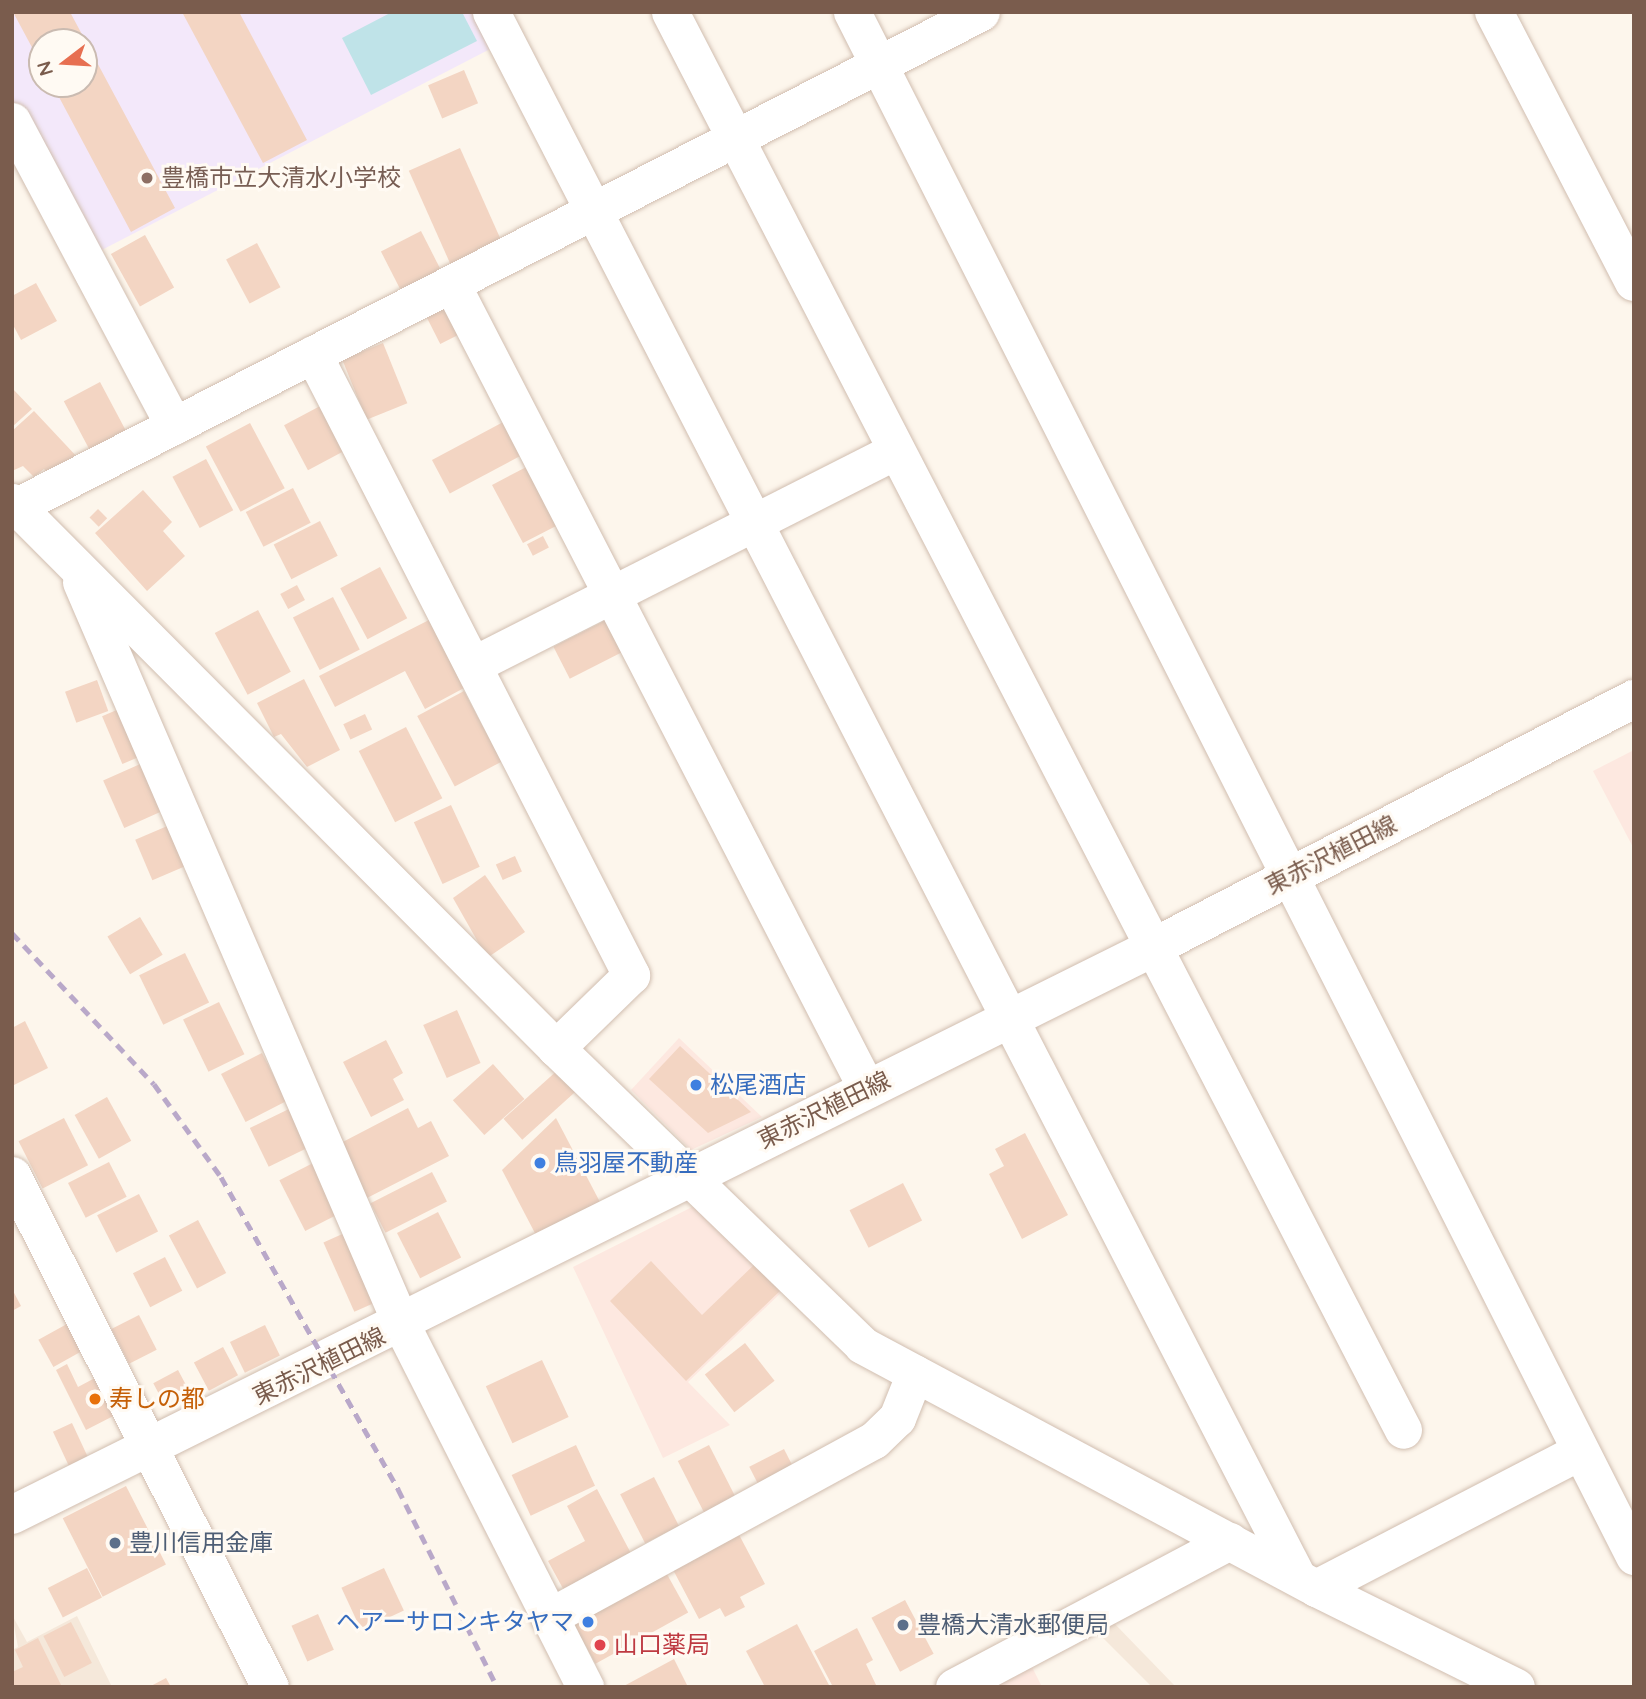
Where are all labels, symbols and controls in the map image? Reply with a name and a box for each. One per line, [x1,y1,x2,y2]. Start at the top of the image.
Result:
north arrow [28,28,98,98]
text: N [31,58,58,79]
place label: 豊橋市立大清水小学校 [161,164,401,192]
marker: 豊橋市立大清水小学校 [139,170,155,186]
street label: 東赤沢植田線 [1260,809,1402,901]
street label: 東赤沢植田線 [753,1065,895,1155]
place label: 松尾酒店 [710,1071,806,1099]
marker: 松尾酒店 [688,1077,704,1093]
place label: 鳥羽屋不動産 [554,1149,698,1177]
marker: 鳥羽屋不動産 [532,1155,548,1171]
street label: 東赤沢植田線 [248,1321,390,1411]
place label: 寿しの都 [109,1385,205,1413]
marker: 寿しの都 [87,1391,103,1407]
place label: 豊川信用金庫 [129,1529,273,1557]
marker: 豊川信用金庫 [107,1535,123,1551]
place label: ヘアーサロンキタヤマ [335,1608,574,1636]
place label: 豊橋大清水郵便局 [917,1611,1109,1639]
marker: ヘアーサロンキタヤマ [580,1614,596,1630]
marker: 豊橋大清水郵便局 [895,1617,911,1633]
place label: 山口薬局 [614,1631,710,1659]
marker: 山口薬局 [592,1637,608,1653]

